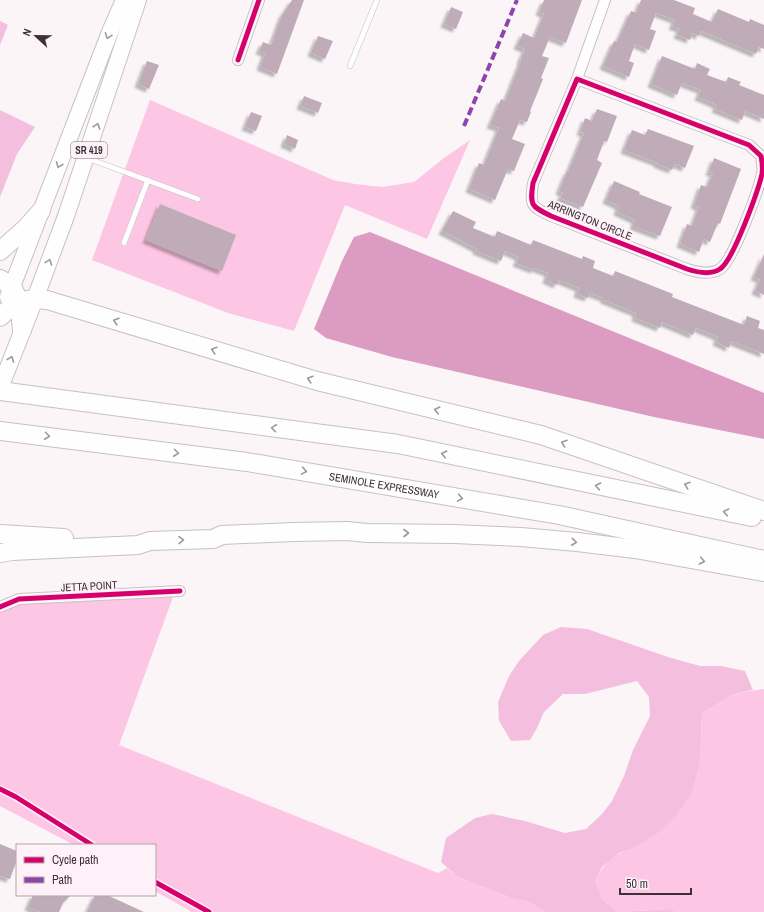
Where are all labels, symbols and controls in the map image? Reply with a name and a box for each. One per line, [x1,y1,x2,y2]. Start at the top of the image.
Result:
north arrow [16,16,56,56]
text: N [19,27,34,38]
one-way arrow [105,32,113,39]
one-way arrow [92,123,100,130]
road number: SR 419 [71,142,107,158]
one-way arrow [56,161,64,168]
street label: ARRINGTON CIRCLE [545,196,634,243]
one-way arrow [44,259,52,266]
one-way arrow [113,317,120,326]
one-way arrow [210,346,217,355]
one-way arrow [7,355,15,362]
one-way arrow [307,375,314,384]
one-way arrow [433,406,440,414]
one-way arrow [271,424,277,433]
one-way arrow [43,431,50,440]
one-way arrow [561,439,568,447]
one-way arrow [172,448,179,457]
one-way arrow [441,450,447,458]
one-way arrow [301,466,307,475]
street label: SEMINOLE EXPRESSWAY [328,469,440,502]
one-way arrow [684,481,691,490]
one-way arrow [595,482,602,490]
one-way arrow [457,493,463,502]
one-way arrow [723,508,729,517]
one-way arrow [403,529,409,537]
one-way arrow [178,536,184,544]
one-way arrow [571,537,577,546]
one-way arrow [699,556,705,564]
street label: JETTA POINT [60,578,118,594]
legend [16,844,156,896]
text: Cycle path [52,852,99,868]
scale bar [620,870,691,896]
text: Path [52,872,72,888]
text: 50 m [626,876,648,892]

